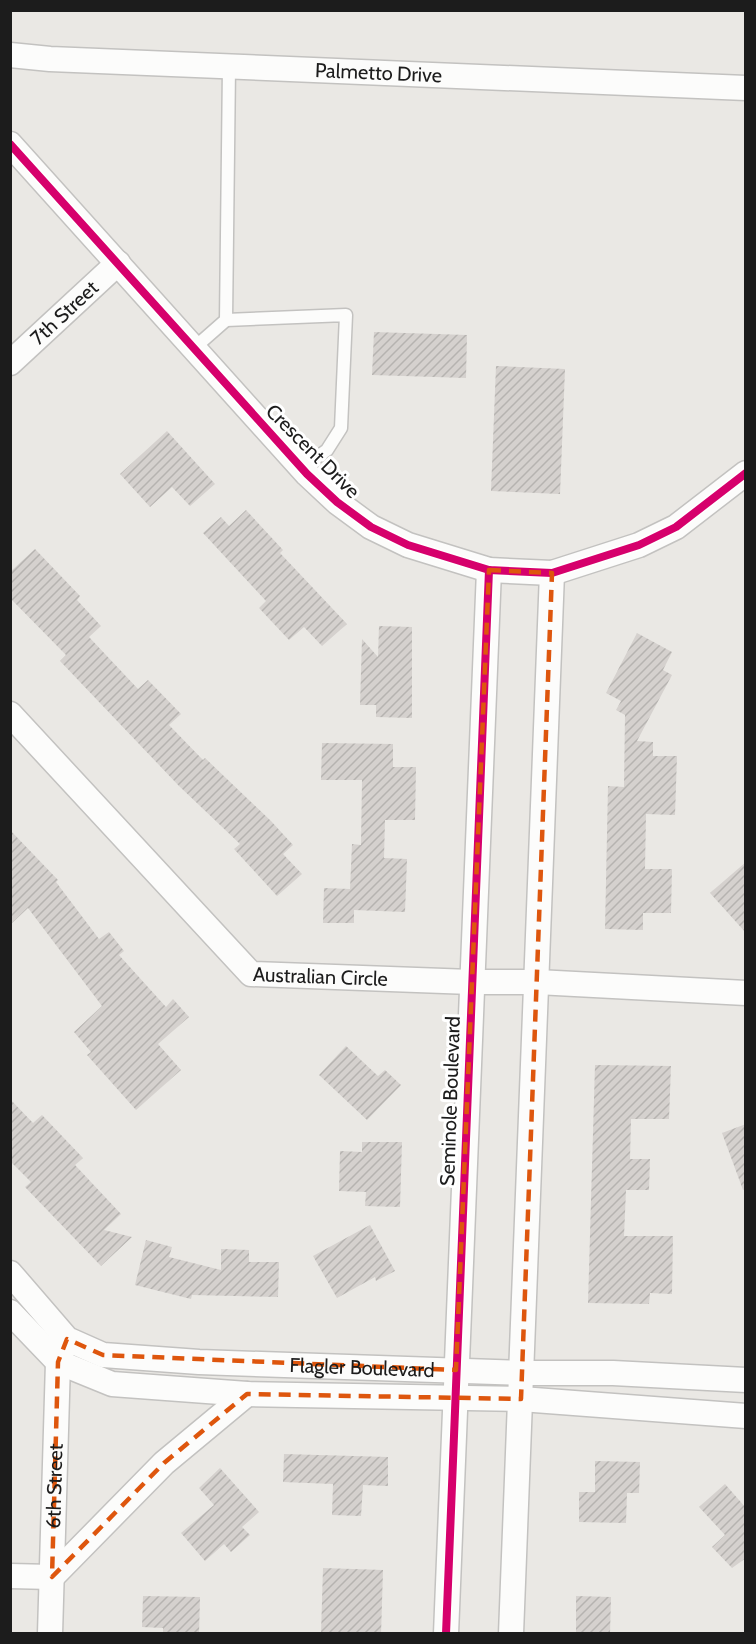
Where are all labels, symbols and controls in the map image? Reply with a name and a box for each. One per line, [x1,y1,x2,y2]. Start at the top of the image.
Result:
street label: Palmetto Drive [315,58,443,87]
street label: 7th Street [25,275,103,350]
street label: Crescent Drive [261,399,365,503]
street label: Australian Circle [253,962,388,991]
street label: Seminole Boulevard [435,1016,465,1186]
street label: Flagler Boulevard [289,1353,435,1382]
street label: 6th Street [41,1443,68,1529]

